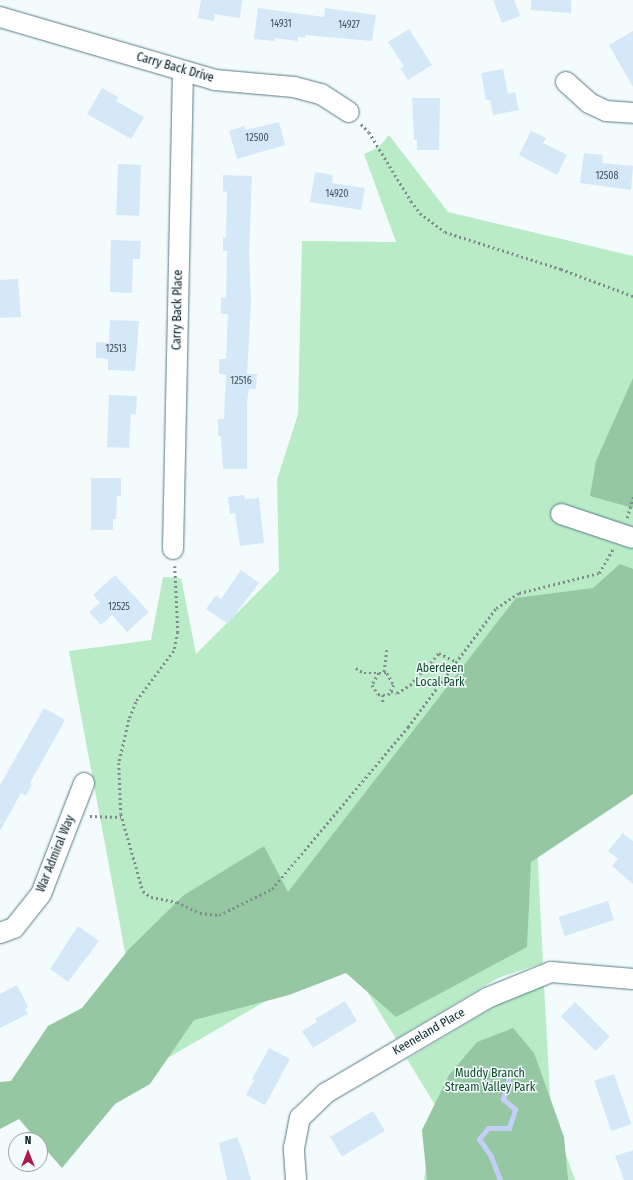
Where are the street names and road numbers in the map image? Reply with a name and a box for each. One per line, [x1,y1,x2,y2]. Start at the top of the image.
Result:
street label: Carry Back Drive [135,50,215,86]
street label: Carry Back Place [170,270,186,350]
street label: War Admiral Way [34,813,78,895]
street label: Keeneland Place [390,1006,468,1058]

